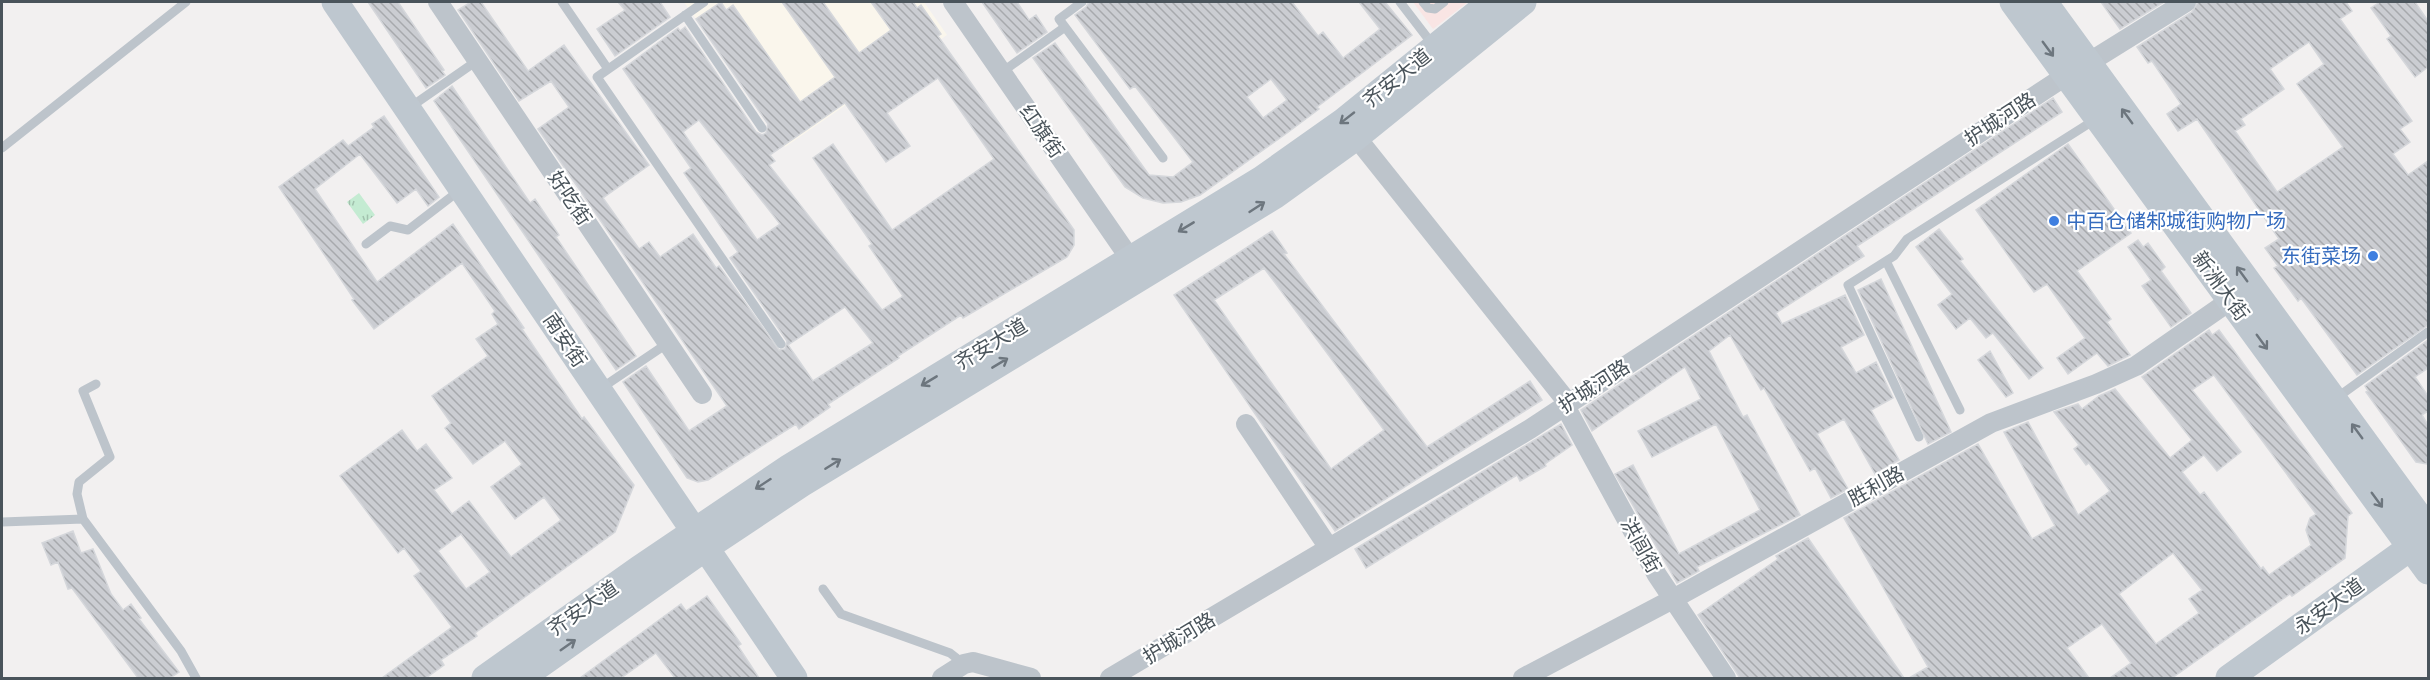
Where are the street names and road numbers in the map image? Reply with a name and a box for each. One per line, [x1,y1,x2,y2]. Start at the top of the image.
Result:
street label: 齐安大道 [1358,44,1436,112]
street label: 护城河路 [1960,87,2040,151]
street label: 红旗街 [1015,100,1069,162]
street label: 好吃街 [543,166,597,230]
street label: 新洲大街 [2188,247,2254,325]
street label: 南安街 [538,308,592,372]
street label: 齐安大道 [951,313,1031,375]
street label: 护城河路 [1554,354,1634,418]
street label: 胜利路 [1844,461,1908,511]
street label: 洪闾街 [1616,513,1666,577]
street label: 永安大道 [2290,573,2368,639]
street label: 齐安大道 [543,575,623,641]
street label: 护城河路 [1139,607,1219,669]

